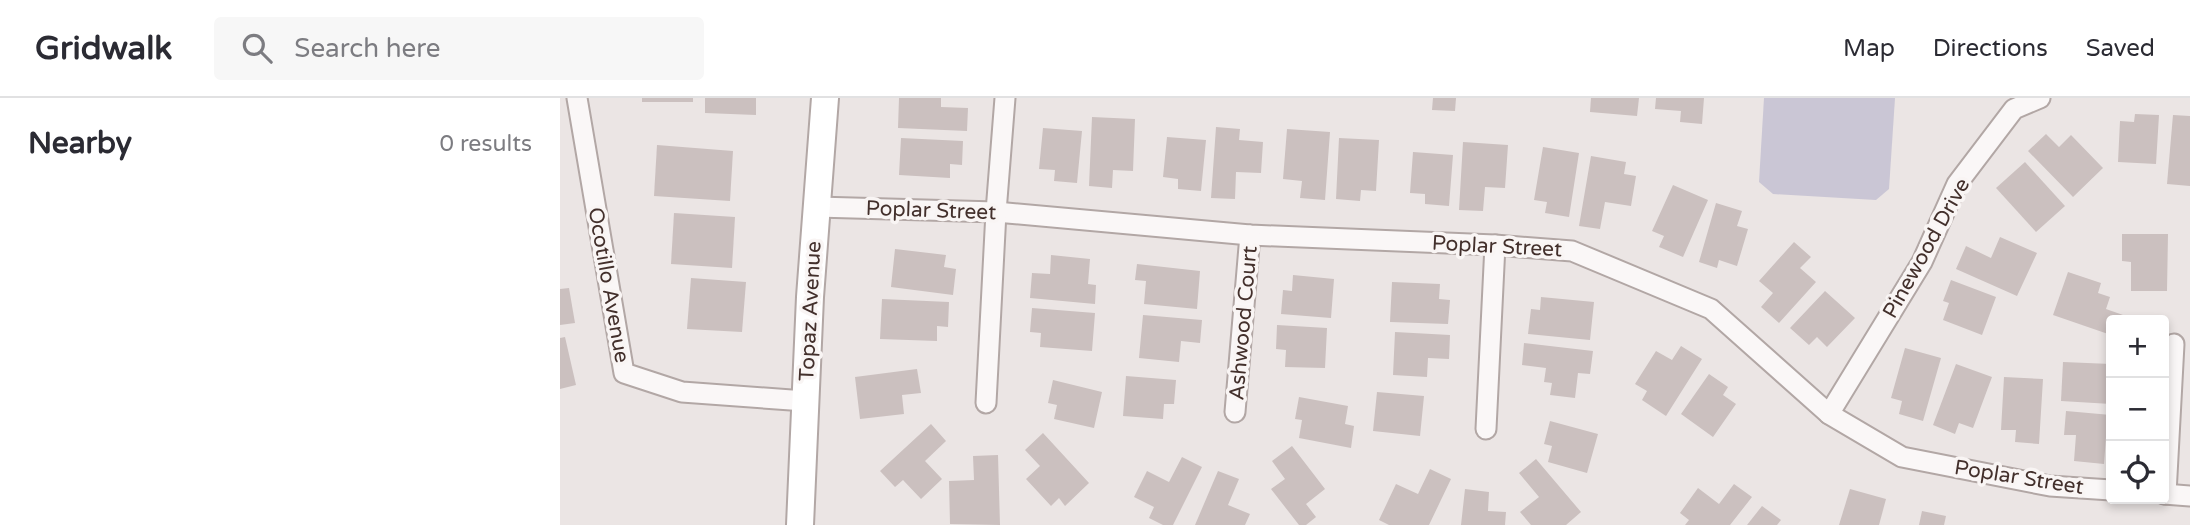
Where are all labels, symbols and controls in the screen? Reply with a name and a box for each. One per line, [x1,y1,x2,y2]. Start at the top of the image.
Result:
search box [214,17,704,80]
text: Gridwalk [35,29,172,68]
icon: search [238,29,276,67]
text: Search here [294,33,441,64]
text: Map [1843,34,1895,63]
text: Directions [1933,34,2048,63]
text: Saved [2086,34,2155,63]
text: Nearby [28,125,132,162]
text: 0 results [439,130,532,158]
street label: Pinewood Drive [1878,174,1975,323]
street label: Poplar Street [865,196,997,225]
street label: Ocotillo Avenue [583,205,635,365]
street label: Poplar Street [1431,231,1563,262]
street label: Topaz Avenue [794,240,827,382]
street label: Ashwood Court [1224,245,1263,401]
map controls [2106,315,2169,504]
button: + [2106,315,2169,378]
button: − [2106,378,2169,441]
button: locate [2106,441,2169,504]
street label: Poplar Street [1953,455,2085,500]

